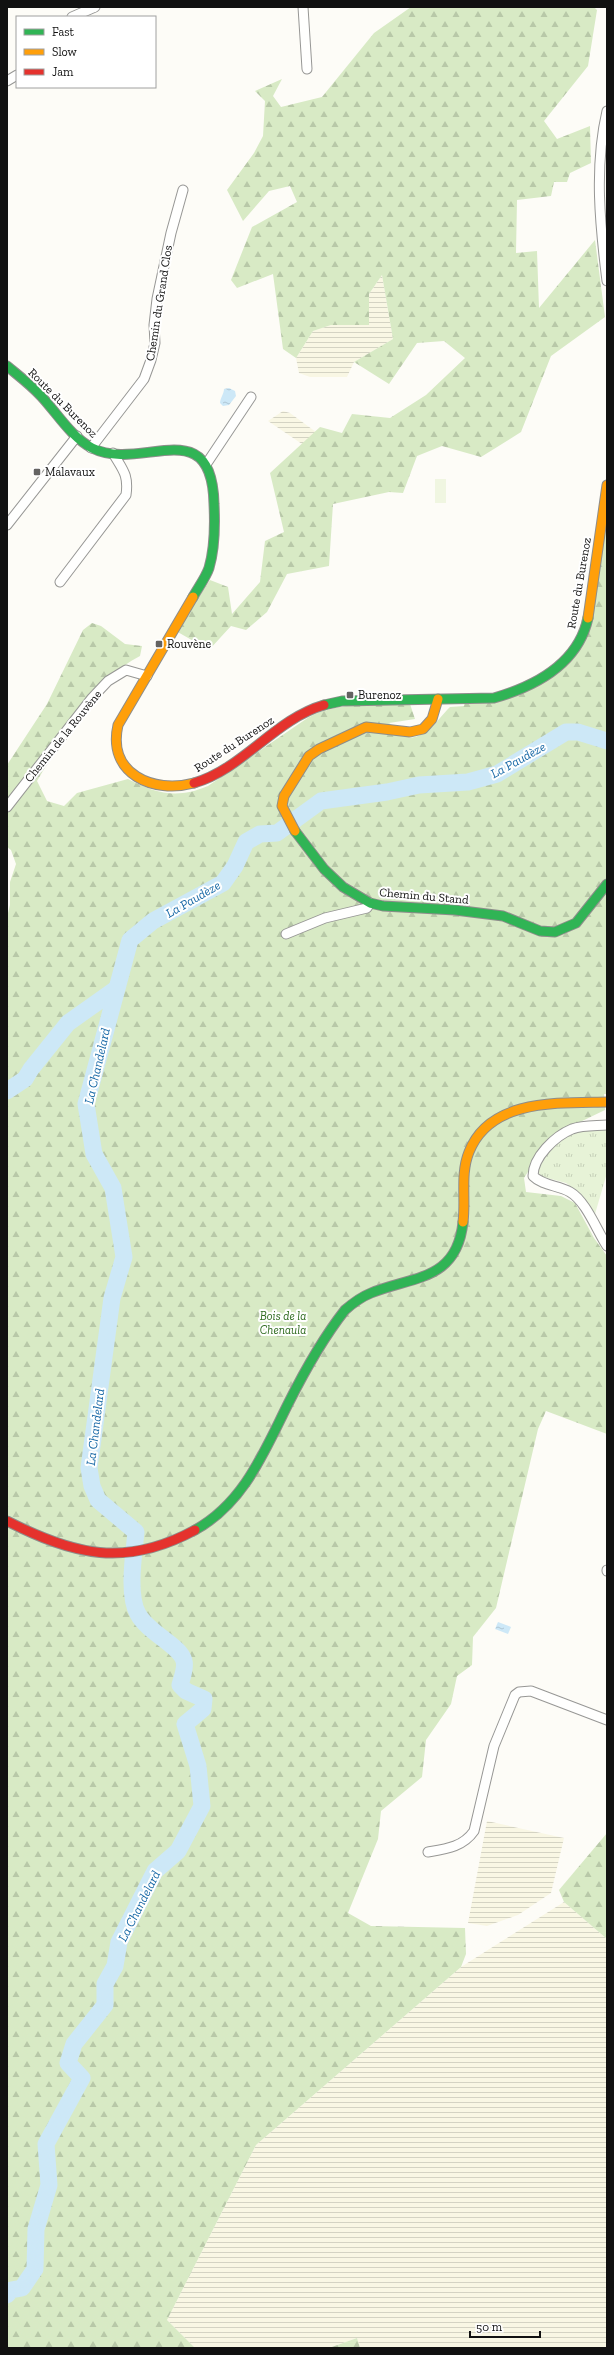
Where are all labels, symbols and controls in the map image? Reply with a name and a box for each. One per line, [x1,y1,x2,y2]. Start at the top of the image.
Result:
legend [16,16,156,88]
text: Fast [52,25,75,39]
text: Slow [52,45,78,59]
text: Jam [52,65,74,79]
street label: Chemin du Grand Clos [143,244,175,362]
street label: Route du Burenoz [25,365,101,441]
place label: Malavaux [45,465,95,479]
marker: Malavaux [32,467,42,477]
street label: Route du Burenoz [564,536,594,630]
place label: Rouvène [167,637,211,651]
marker: Rouvène [154,639,164,649]
street label: Chemin de la Rouvène [22,687,105,785]
place label: Burenoz [358,688,402,702]
marker: Burenoz [345,690,355,700]
street label: Route du Burenoz [191,713,277,775]
water label: La Paudèze [488,739,548,781]
water label: La Paudèze [163,877,223,921]
street label: Chemin du Stand [379,885,470,907]
water label: La Chandelard [81,1026,113,1105]
park label: Bois de la Chenaula [260,1309,306,1337]
water label: La Chandelard [83,1387,107,1466]
water label: La Chandelard [115,1868,163,1944]
scale bar [470,2313,540,2339]
text: 50 m [476,2320,503,2334]

